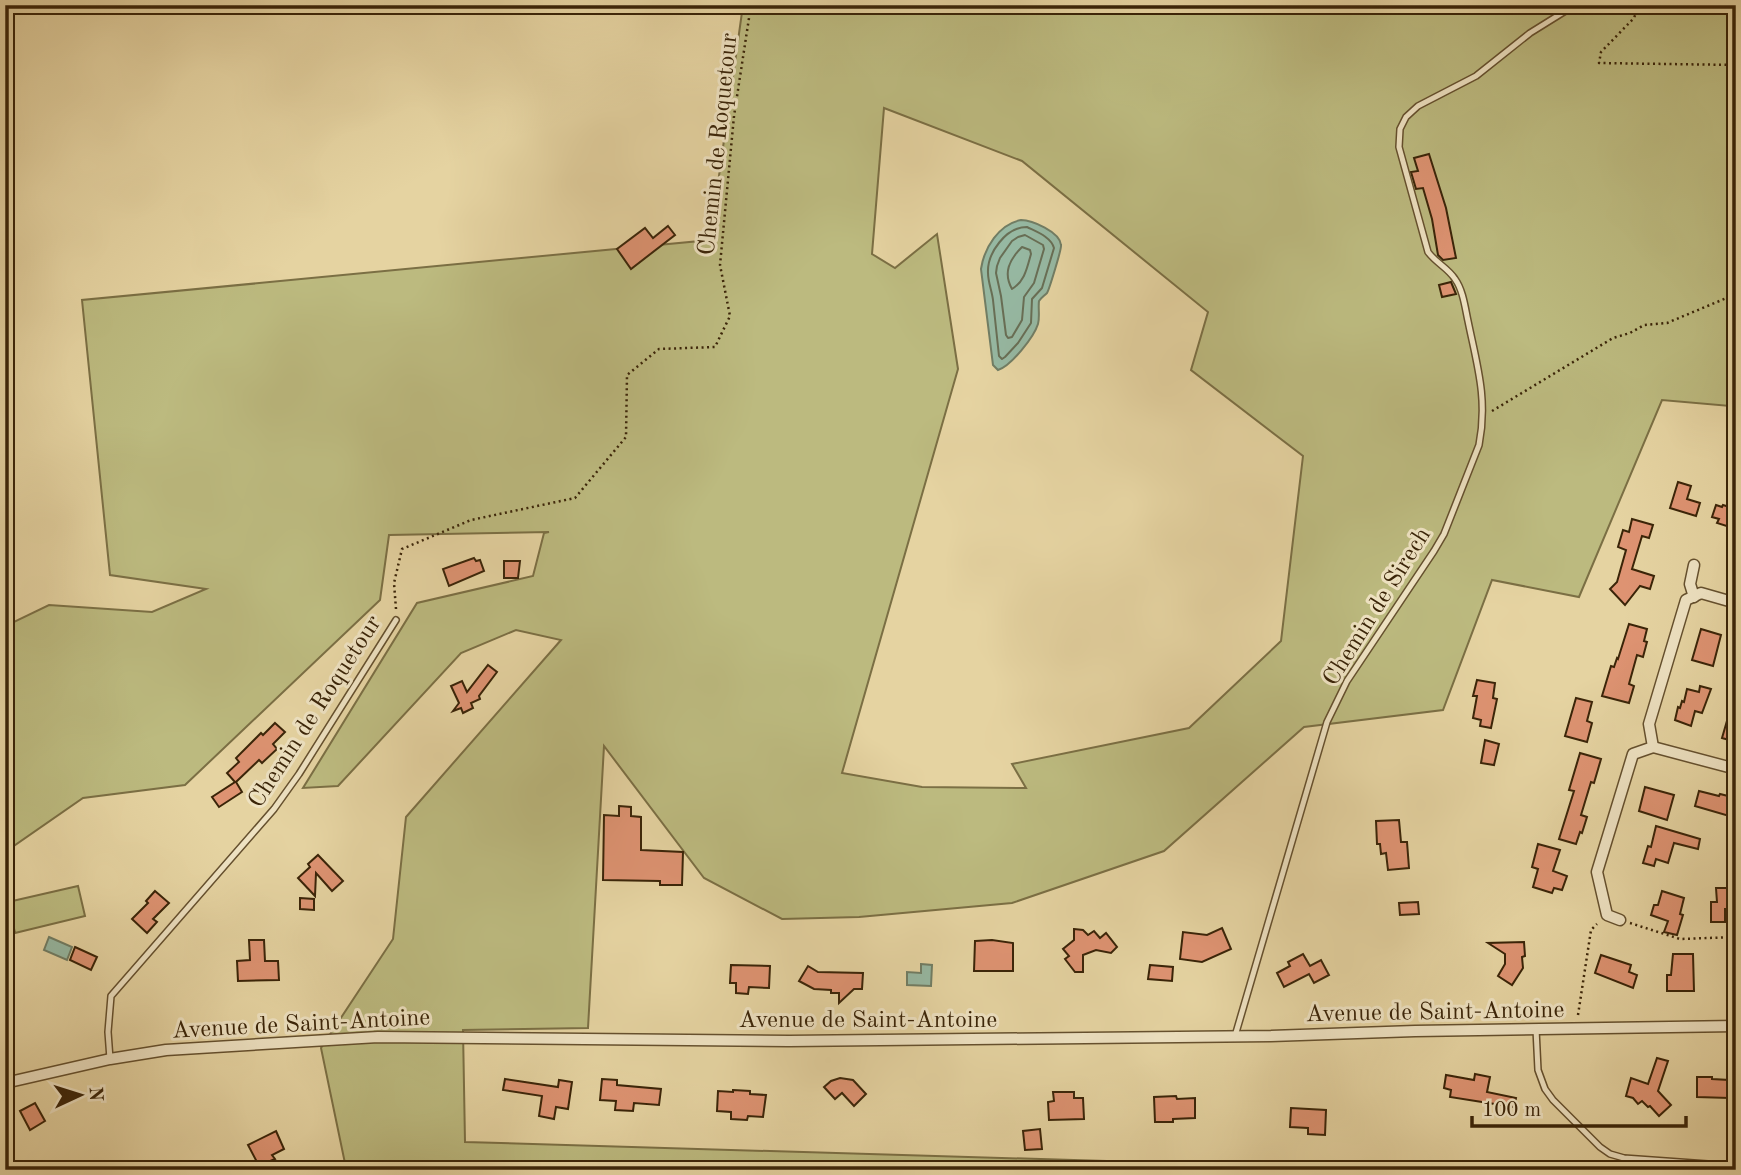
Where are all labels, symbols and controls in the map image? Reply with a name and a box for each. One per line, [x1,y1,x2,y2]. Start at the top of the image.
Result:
street label: Chemin de Roquetour [695,32,743,257]
street label: Chemin de Sirech [1319,524,1436,690]
street label: Chemin de Roquetour [245,612,387,812]
street label: Avenue de Saint-Antoine [1305,999,1565,1027]
street label: Avenue de Saint-Antoine [171,1006,431,1044]
street label: Avenue de Saint-Antoine [739,1009,997,1033]
north arrow [46,1060,116,1130]
scale bar [1472,1084,1685,1128]
text: N [84,1086,104,1102]
text: 100 m [1482,1100,1541,1121]

